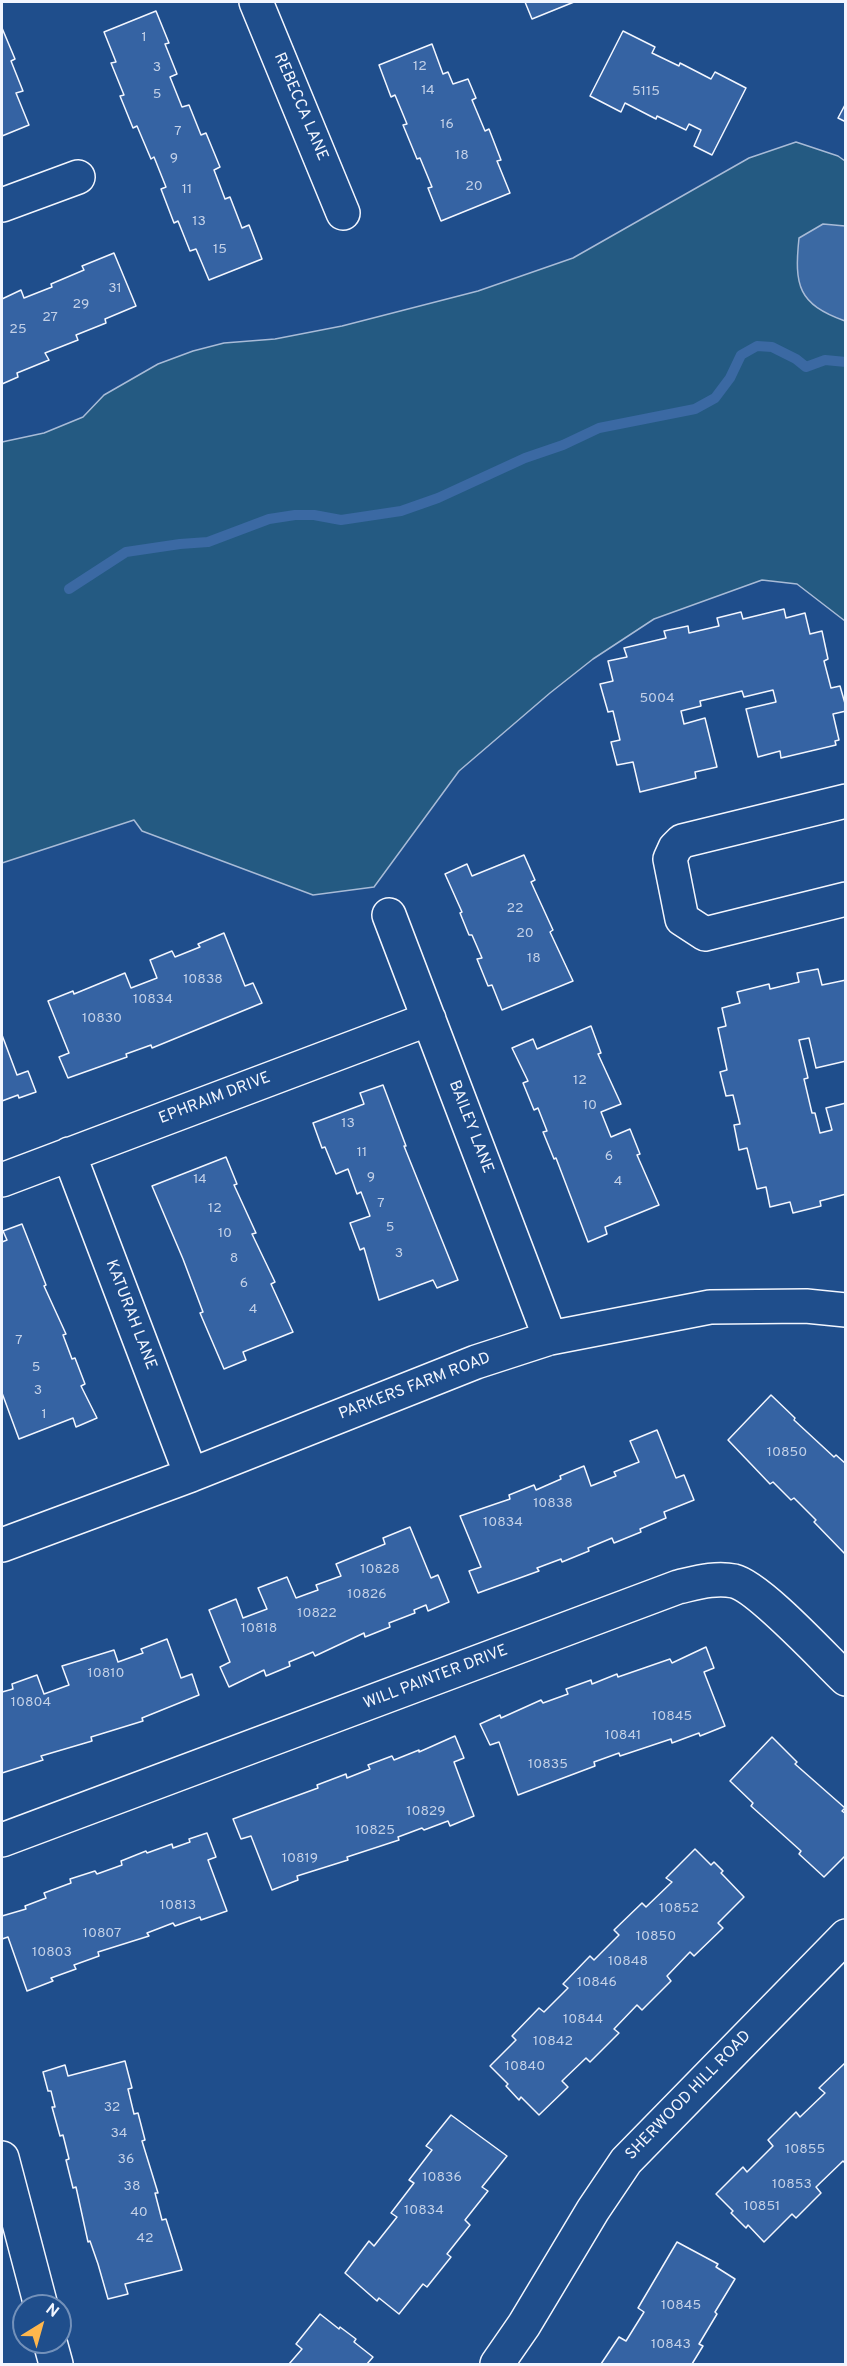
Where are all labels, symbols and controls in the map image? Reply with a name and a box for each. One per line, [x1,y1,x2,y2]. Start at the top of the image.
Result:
house number: 1 [141,30,147,46]
street label: REBECCA LANE [269,50,331,164]
house number: 12 [413,59,427,75]
house number: 3 [153,60,161,76]
house number: 14 [421,83,435,99]
house number: 5115 [632,84,660,100]
house number: 5 [153,87,161,103]
house number: 16 [440,117,454,133]
house number: 7 [174,124,182,140]
house number: 18 [455,148,469,164]
house number: 9 [170,151,178,167]
house number: 20 [465,179,483,195]
house number: 11 [182,182,192,198]
house number: 13 [192,214,206,230]
house number: 15 [213,242,227,258]
house number: 31 [108,281,122,297]
house number: 29 [73,297,89,313]
house number: 27 [42,310,58,326]
house number: 25 [9,322,27,338]
house number: 5004 [639,691,675,707]
house number: 22 [506,901,524,917]
house number: 20 [516,926,534,942]
house number: 18 [527,951,541,967]
house number: 10838 [183,972,223,988]
house number: 10834 [133,992,173,1008]
house number: 10830 [82,1011,122,1027]
street label: EPHRAIM DRIVE [156,1069,274,1129]
house number: 12 [573,1073,587,1089]
street label: BAILEY LANE [443,1078,497,1176]
house number: 10 [583,1098,597,1114]
house number: 13 [341,1116,355,1132]
house number: 11 [357,1145,367,1161]
house number: 6 [605,1149,613,1165]
house number: 9 [367,1170,375,1186]
house number: 14 [193,1172,207,1188]
house number: 4 [614,1174,622,1190]
house number: 7 [377,1196,385,1212]
house number: 12 [208,1201,222,1217]
house number: 5 [386,1220,394,1236]
house number: 10 [218,1226,232,1242]
house number: 3 [395,1246,403,1262]
house number: 8 [230,1251,238,1267]
street label: KATURAH LANE [100,1257,160,1373]
house number: 6 [240,1276,248,1292]
house number: 4 [249,1302,257,1318]
house number: 7 [15,1333,23,1349]
street label: PARKERS FARM ROAD [336,1349,494,1425]
house number: 5 [32,1360,40,1376]
house number: 3 [34,1383,42,1399]
house number: 1 [41,1407,47,1423]
house number: 10850 [767,1445,807,1461]
house number: 10838 [533,1496,573,1512]
house number: 10834 [483,1515,523,1531]
house number: 10828 [360,1562,400,1578]
house number: 10826 [347,1587,387,1603]
house number: 10822 [297,1606,337,1622]
house number: 10818 [241,1621,277,1637]
street label: WILL PAINTER DRIVE [361,1642,511,1714]
house number: 10810 [88,1666,124,1682]
house number: 10804 [11,1695,51,1711]
house number: 10845 [652,1709,692,1725]
house number: 10841 [605,1728,641,1744]
house number: 10835 [528,1757,568,1773]
house number: 10829 [406,1804,446,1820]
house number: 10825 [355,1823,395,1839]
house number: 10819 [282,1851,318,1867]
house number: 10813 [160,1898,196,1914]
house number: 10852 [659,1901,699,1917]
house number: 10807 [83,1926,121,1942]
house number: 10850 [636,1929,676,1945]
house number: 10803 [32,1945,72,1961]
house number: 10848 [608,1954,648,1970]
house number: 10846 [577,1975,617,1991]
house number: 10844 [563,2012,603,2028]
street label: SHERWOOD HILL ROAD [622,2027,756,2165]
house number: 10842 [533,2034,573,2050]
house number: 10840 [505,2059,545,2075]
house number: 32 [104,2100,120,2116]
house number: 34 [110,2126,128,2142]
house number: 10855 [785,2142,825,2158]
house number: 36 [118,2152,134,2168]
house number: 10836 [422,2170,462,2186]
house number: 10853 [772,2177,812,2193]
house number: 38 [124,2179,140,2195]
house number: 10851 [744,2199,780,2215]
house number: 10834 [404,2203,444,2219]
house number: 40 [130,2205,148,2221]
house number: 42 [136,2231,154,2247]
north arrow [12,2294,72,2354]
house number: 10845 [661,2298,701,2314]
text: N [41,2300,62,2323]
house number: 10843 [651,2337,691,2353]

